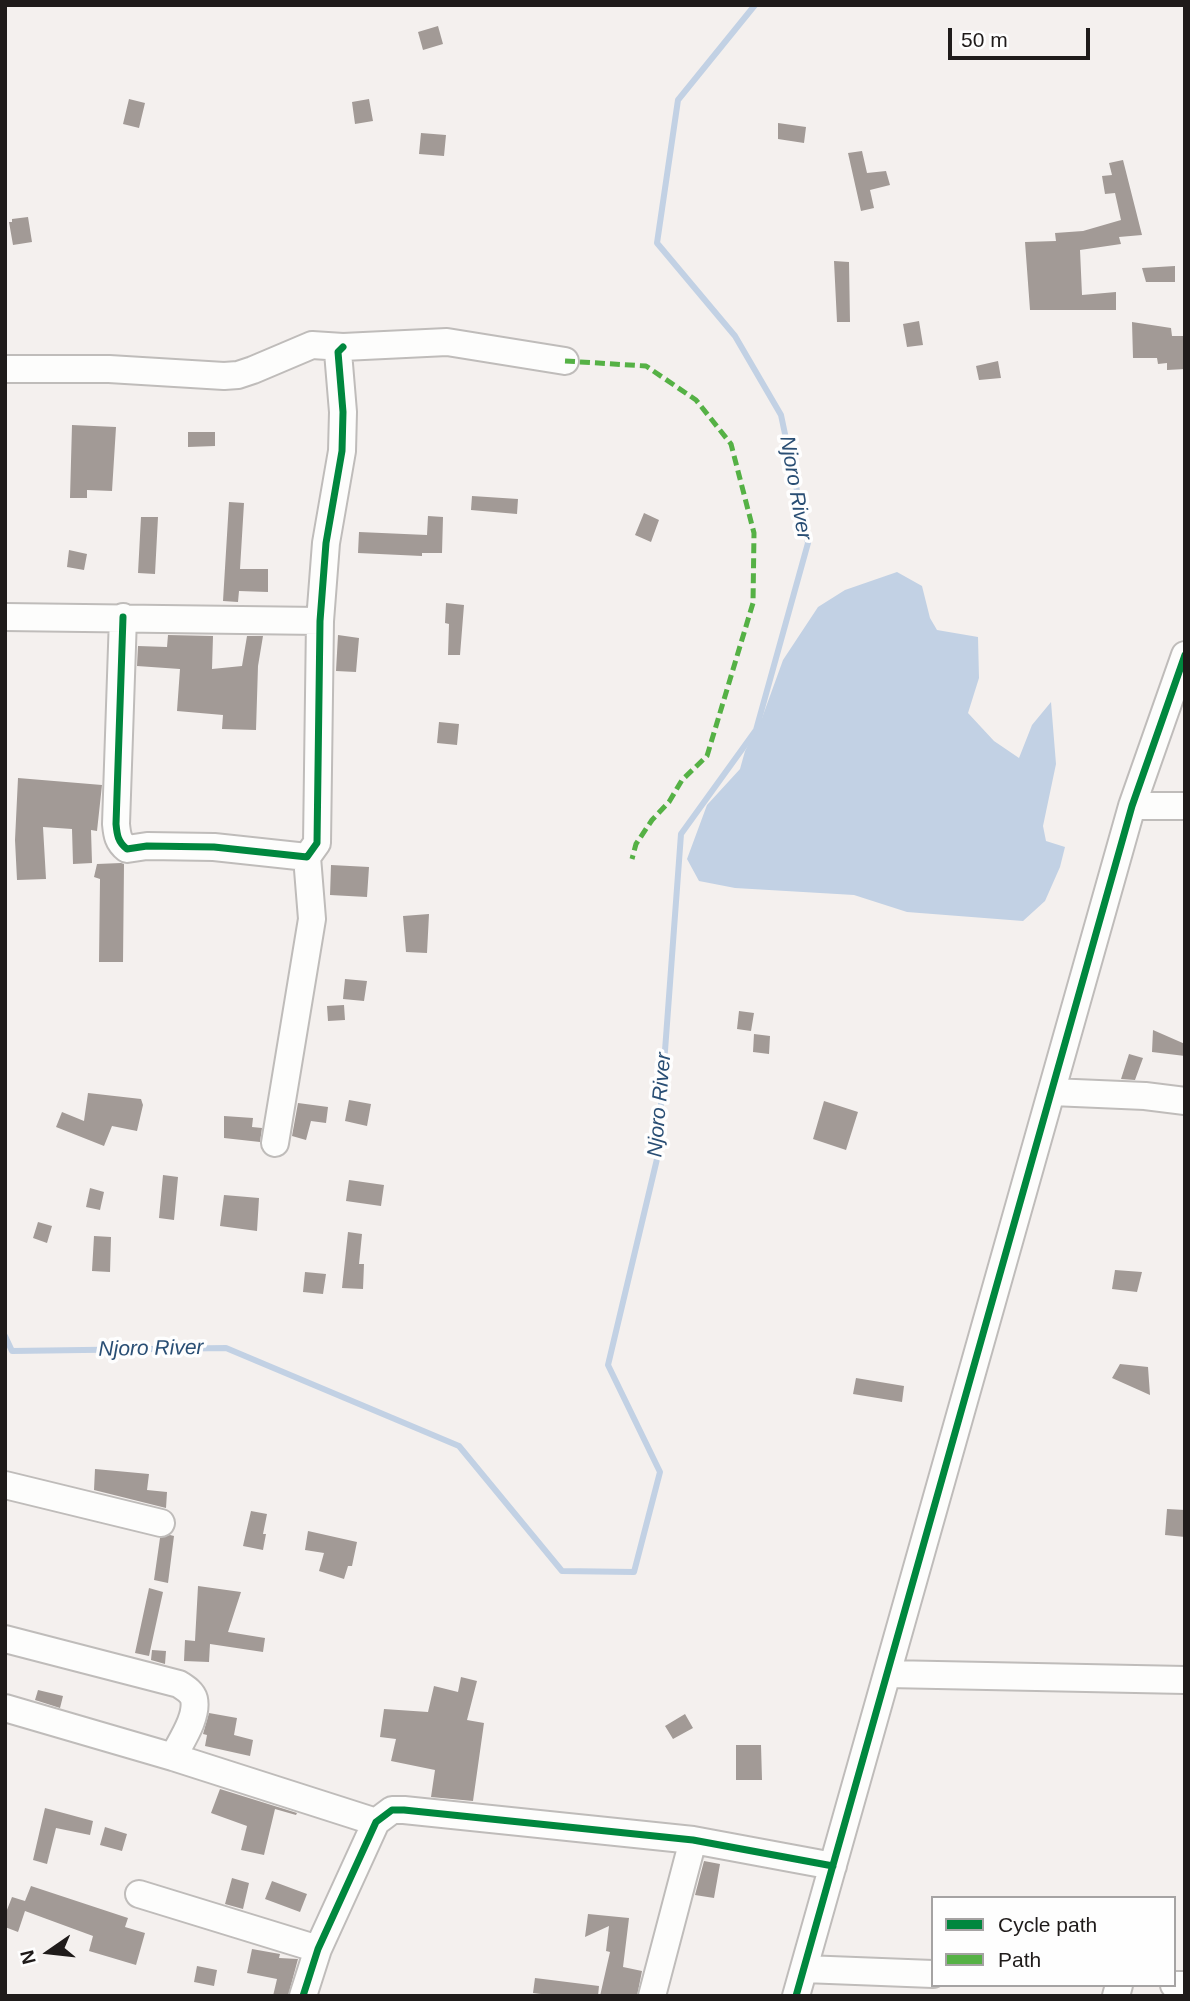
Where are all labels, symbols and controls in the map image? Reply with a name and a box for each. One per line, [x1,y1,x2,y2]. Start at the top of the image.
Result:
scale bar [952,14,1094,58]
text: 50 m [961,28,1008,51]
water label: Njoro River [773,434,817,542]
water label: Njoro River [643,1052,677,1158]
water label: Njoro River [98,1335,204,1363]
legend [931,1896,1176,1987]
text: Cycle path [998,1913,1097,1936]
north arrow [14,1917,84,1987]
text: N [16,1948,40,1966]
text: Path [998,1948,1041,1971]

